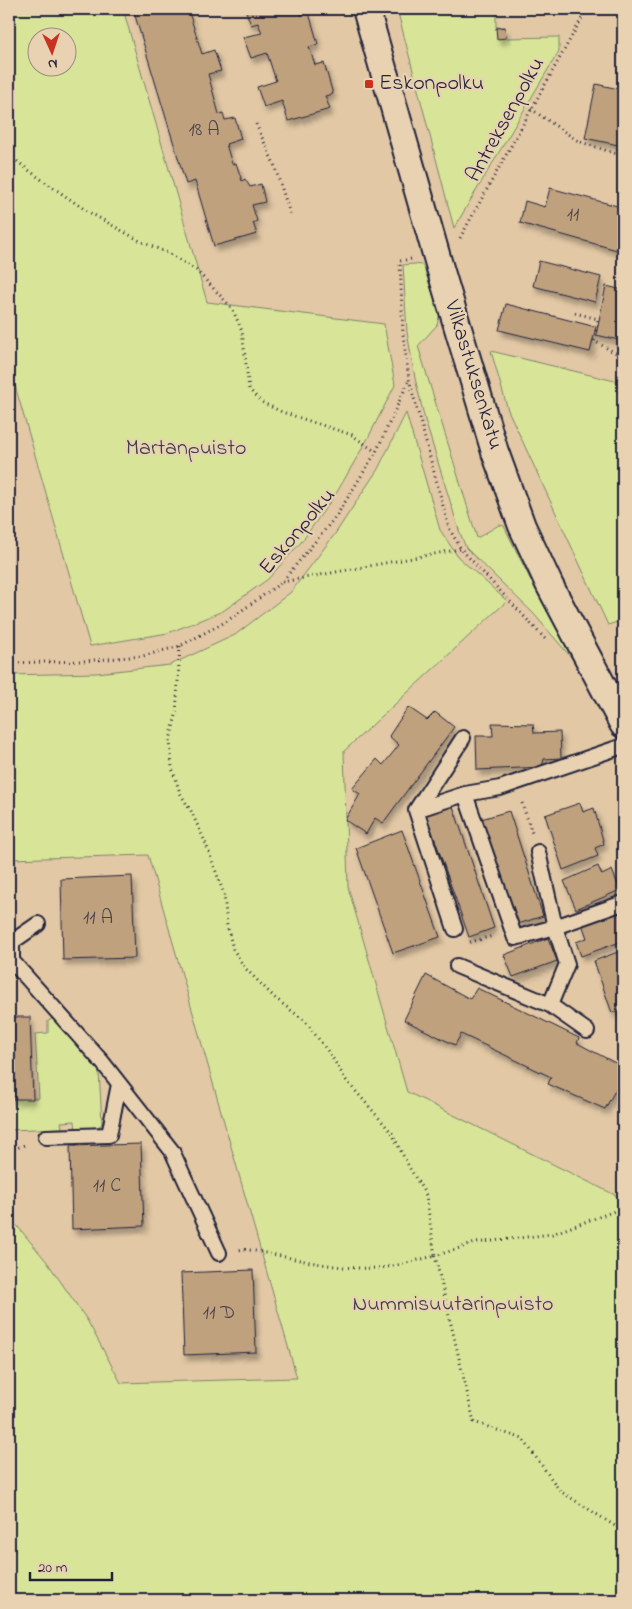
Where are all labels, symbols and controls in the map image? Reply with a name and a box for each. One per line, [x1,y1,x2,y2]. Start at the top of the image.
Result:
north arrow [28,28,78,78]
street label: Antreksenpolku [458,52,554,188]
text: N [47,53,58,74]
place label: Eskonpolku [379,68,484,100]
marker: Eskonpolku [363,78,375,90]
house number: 18 A [188,116,220,145]
house number: 11 [567,201,579,230]
street label: Vilkastuksenkatu [435,295,511,454]
park label: Martanpuisto [126,433,246,465]
street label: Eskonpolku [252,481,344,583]
house number: 11 A [83,904,113,933]
house number: 11 C [93,1172,121,1201]
park label: Nummisuutarinpuisto [352,1289,554,1321]
house number: 11 D [203,1299,235,1328]
scale bar [30,1549,112,1581]
text: 20 m [38,1557,68,1579]

